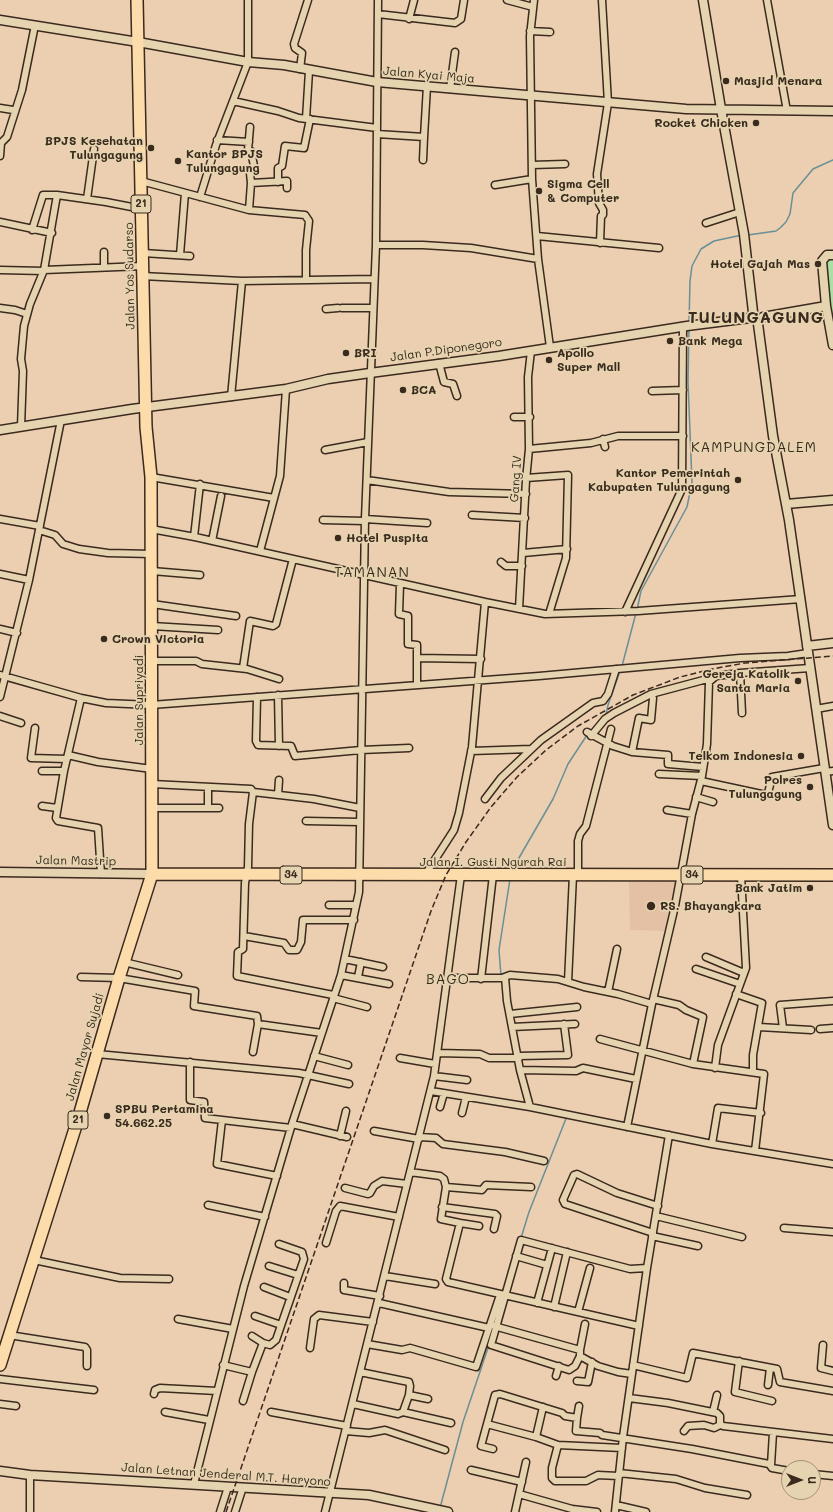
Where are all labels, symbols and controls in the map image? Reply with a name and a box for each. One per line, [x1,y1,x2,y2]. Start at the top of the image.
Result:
street label: Jalan Kyai Maja [382,64,476,86]
place label: Masjid Menara [734,74,822,88]
marker: Masjid Menara [721,76,731,86]
place label: Rocket Chicken [654,116,748,130]
marker: Rocket Chicken [751,118,761,128]
place label: BPJS Kesehatan Tulungagung [45,134,143,162]
marker: BPJS Kesehatan Tulungagung [146,143,156,153]
place label: Kantor BPJS Tulungagung [186,147,263,175]
marker: Kantor BPJS Tulungagung [173,156,183,166]
place label: Sigma Cell & Computer [547,177,619,205]
marker: Sigma Cell & Computer [534,186,544,196]
road number: 21 [131,195,151,213]
street label: Jalan Yos Sudarso [122,222,138,330]
place label: Hotel Gajah Mas [710,257,810,271]
marker: Hotel Gajah Mas [813,259,823,269]
district label: TULUNGAGUNG [688,308,824,328]
place label: Bank Mega [678,334,743,348]
street label: Jalan P.Diponegoro [389,335,503,365]
marker: Bank Mega [665,336,675,346]
place label: BRI [354,346,377,360]
place label: Apollo Super Mall [557,346,620,374]
marker: BRI [341,348,351,358]
marker: Apollo Super Mall [544,355,554,365]
place label: BCA [411,383,436,397]
marker: BCA [398,385,408,395]
district label: KAMPUNGDALEM [691,440,817,456]
street label: Gang IV [507,455,525,503]
place label: Kantor Pemerintah Kabupaten Tulungagung [588,466,730,494]
marker: Kantor Pemerintah Kabupaten Tulungagung [733,475,743,485]
place label: Hotel Puspita [346,531,428,545]
marker: Hotel Puspita [333,533,343,543]
district label: TAMANAN [334,565,410,581]
place label: Crown Victoria [112,632,204,646]
marker: Crown Victoria [99,634,109,644]
street label: Jalan Supriyadi [132,655,146,745]
place label: Gereja Katolik Santa Maria [702,667,790,695]
marker: Gereja Katolik Santa Maria [793,676,803,686]
place label: Telkom Indonesia [689,749,793,763]
marker: Telkom Indonesia [796,751,806,761]
place label: Polres Tulungagung [728,773,802,801]
marker: Polres Tulungagung [805,782,815,792]
street label: Jalan Mastrip [36,853,116,869]
street label: Jalan I. Gusti Ngurah Rai [419,855,567,869]
road number: 34 [280,866,302,884]
road number: 34 [681,866,703,884]
place label: Bank Jatim [735,881,802,895]
marker: Bank Jatim [805,883,815,893]
place label: RS. Bhayangkara [660,899,762,913]
marker: RS. Bhayangkara [645,900,657,912]
district label: BAGO [426,972,470,988]
street label: Jalan Mayor Sujadi [63,991,107,1103]
place label: SPBU Pertamina 54.662.25 [115,1102,214,1130]
road number: 21 [68,1111,88,1129]
marker: SPBU Pertamina 54.662.25 [102,1111,112,1121]
street label: Jalan Letnan Jenderal M.T. Haryono [121,1460,331,1490]
north arrow [781,1460,821,1500]
text: U [805,1476,820,1484]

